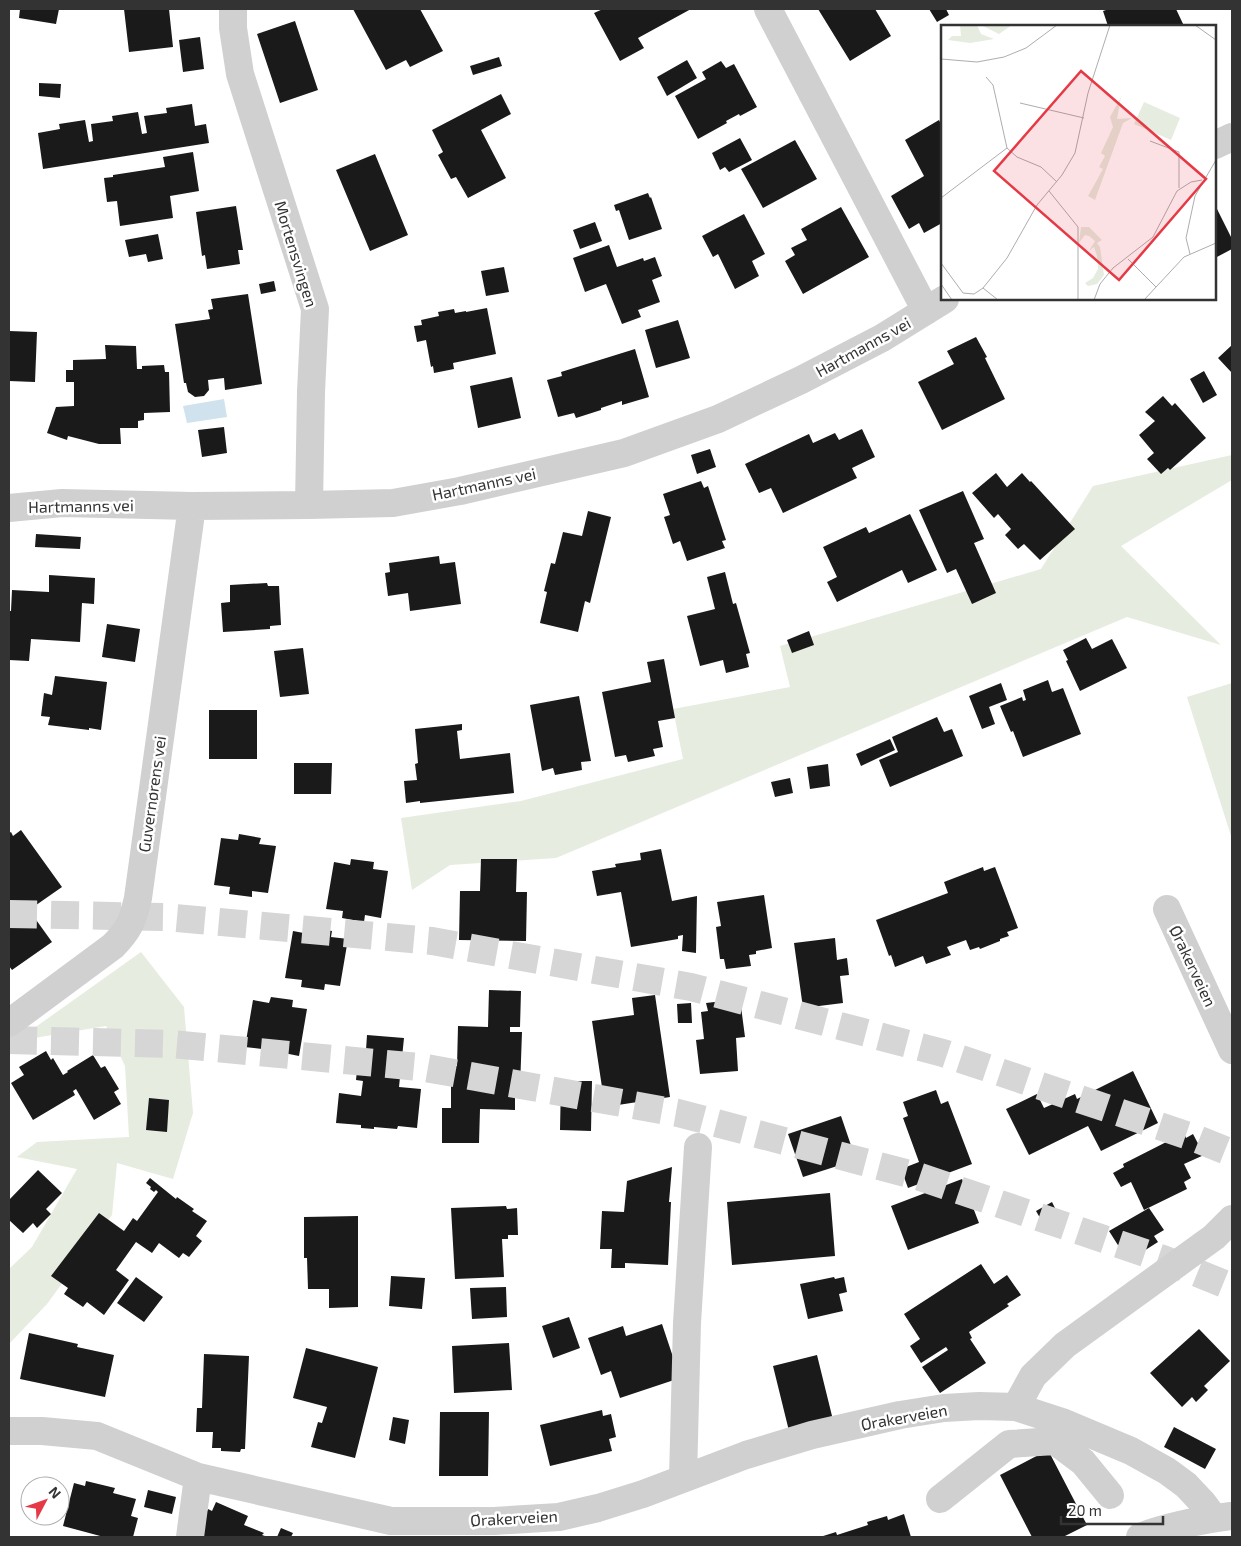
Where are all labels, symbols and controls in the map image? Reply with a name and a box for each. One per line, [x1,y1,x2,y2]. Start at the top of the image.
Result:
inset map [941,25,1216,300]
street label: Mortensvingen [271,198,322,309]
street label: Hartmanns vei [812,313,914,380]
street label: Hartmanns vei [430,463,538,504]
street label: Hartmanns vei [28,495,134,516]
street label: Guvernørens vei [134,735,169,853]
street label: Ørakerveien [1166,922,1221,1009]
street label: Ørakerveien [859,1400,949,1433]
north arrow [20,1476,70,1526]
text: N [45,1483,65,1502]
scale bar [1061,1494,1164,1526]
text: 20 m [1068,1501,1102,1519]
street label: Ørakerveien [470,1506,558,1529]

